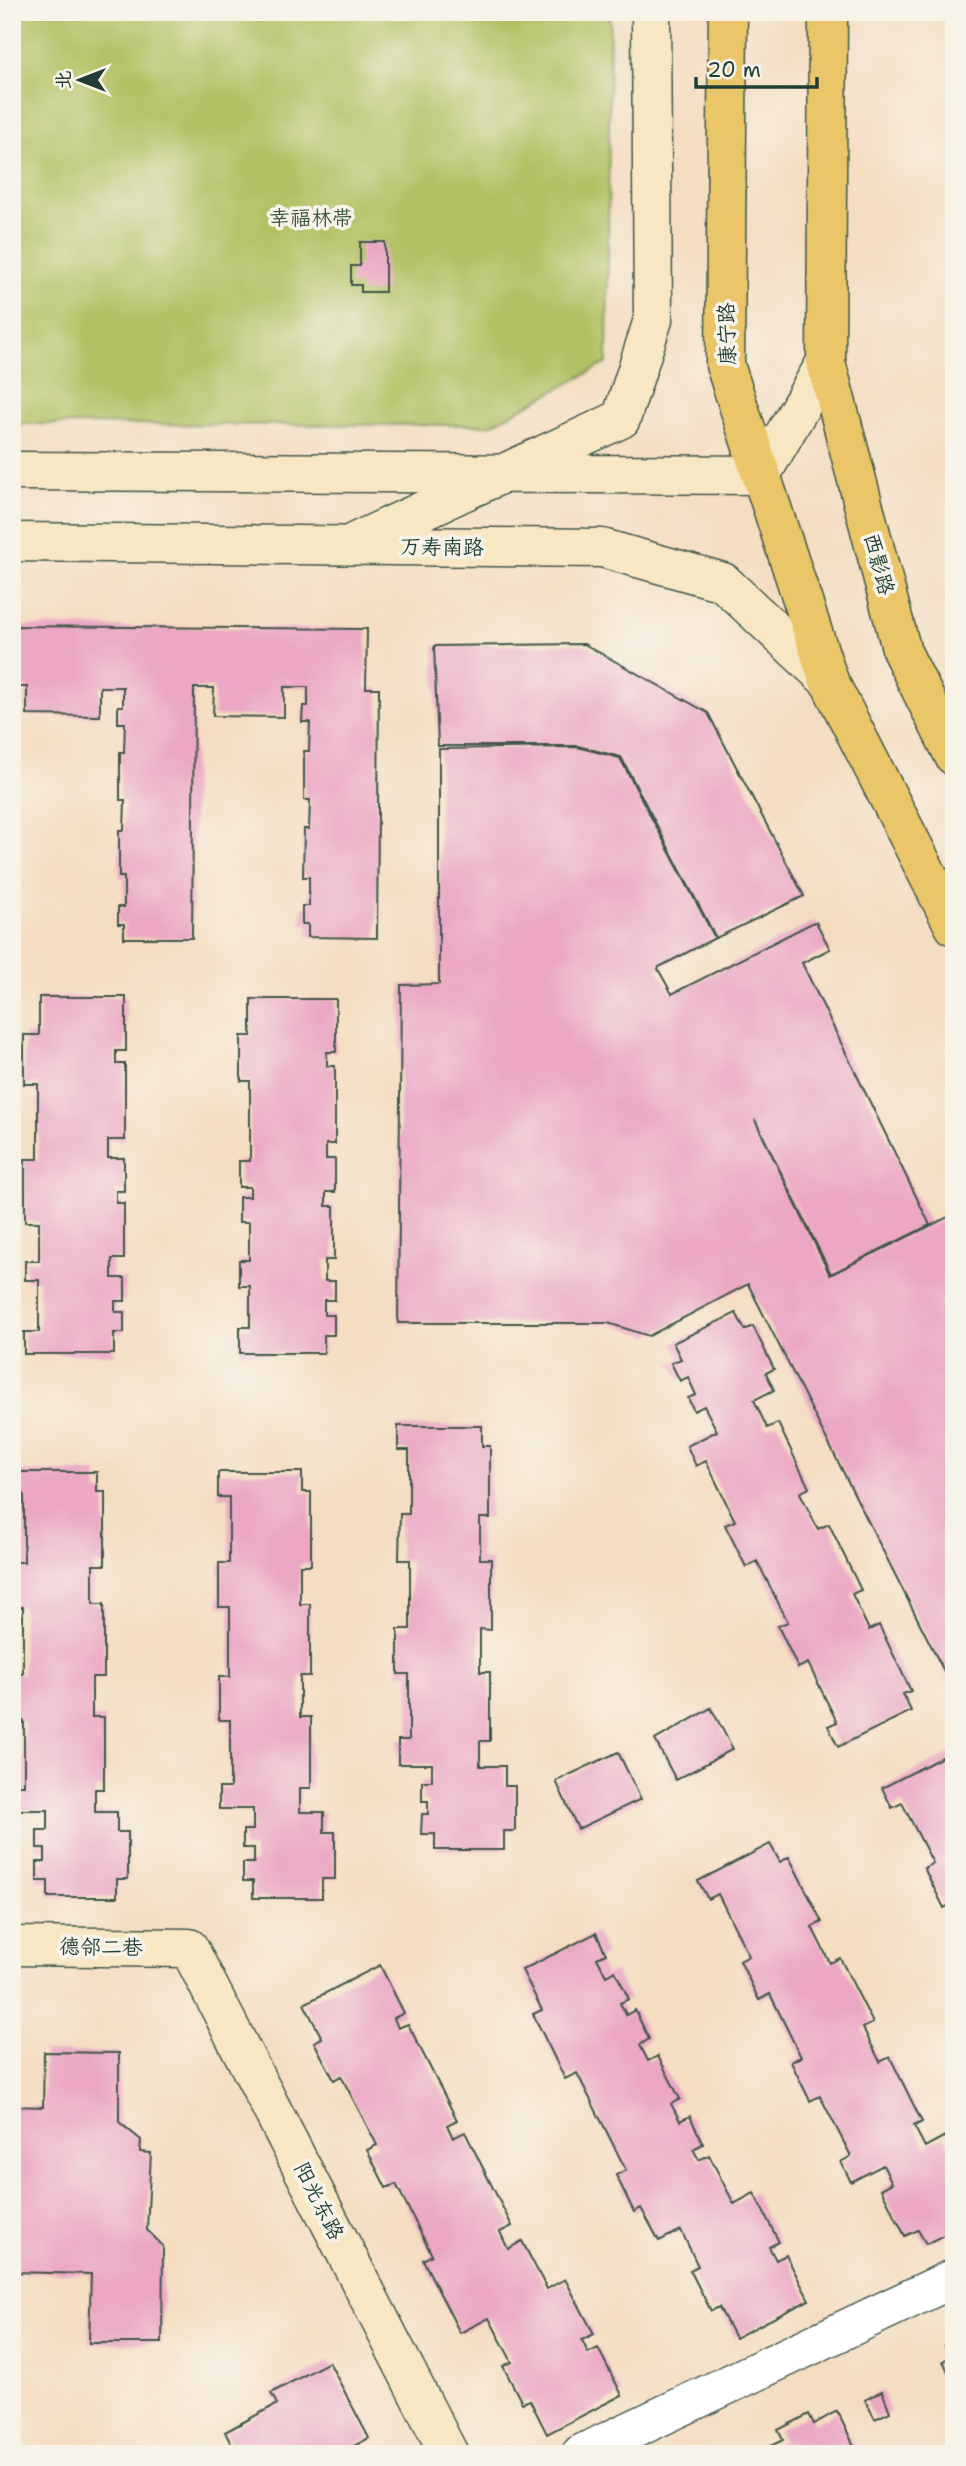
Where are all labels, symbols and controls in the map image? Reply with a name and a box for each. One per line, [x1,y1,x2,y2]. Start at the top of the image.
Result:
north arrow [46,46,116,116]
scale bar [696,46,817,90]
text: 20 m [707,56,761,84]
text: 北 [51,70,76,90]
park label: 幸福林带 [269,204,353,232]
street label: 康宁路 [712,302,742,366]
street label: 西影路 [857,530,901,598]
street label: 万寿南路 [400,532,484,562]
street label: 德邻二巷 [59,1932,143,1962]
street label: 阳光东路 [287,2157,351,2245]

